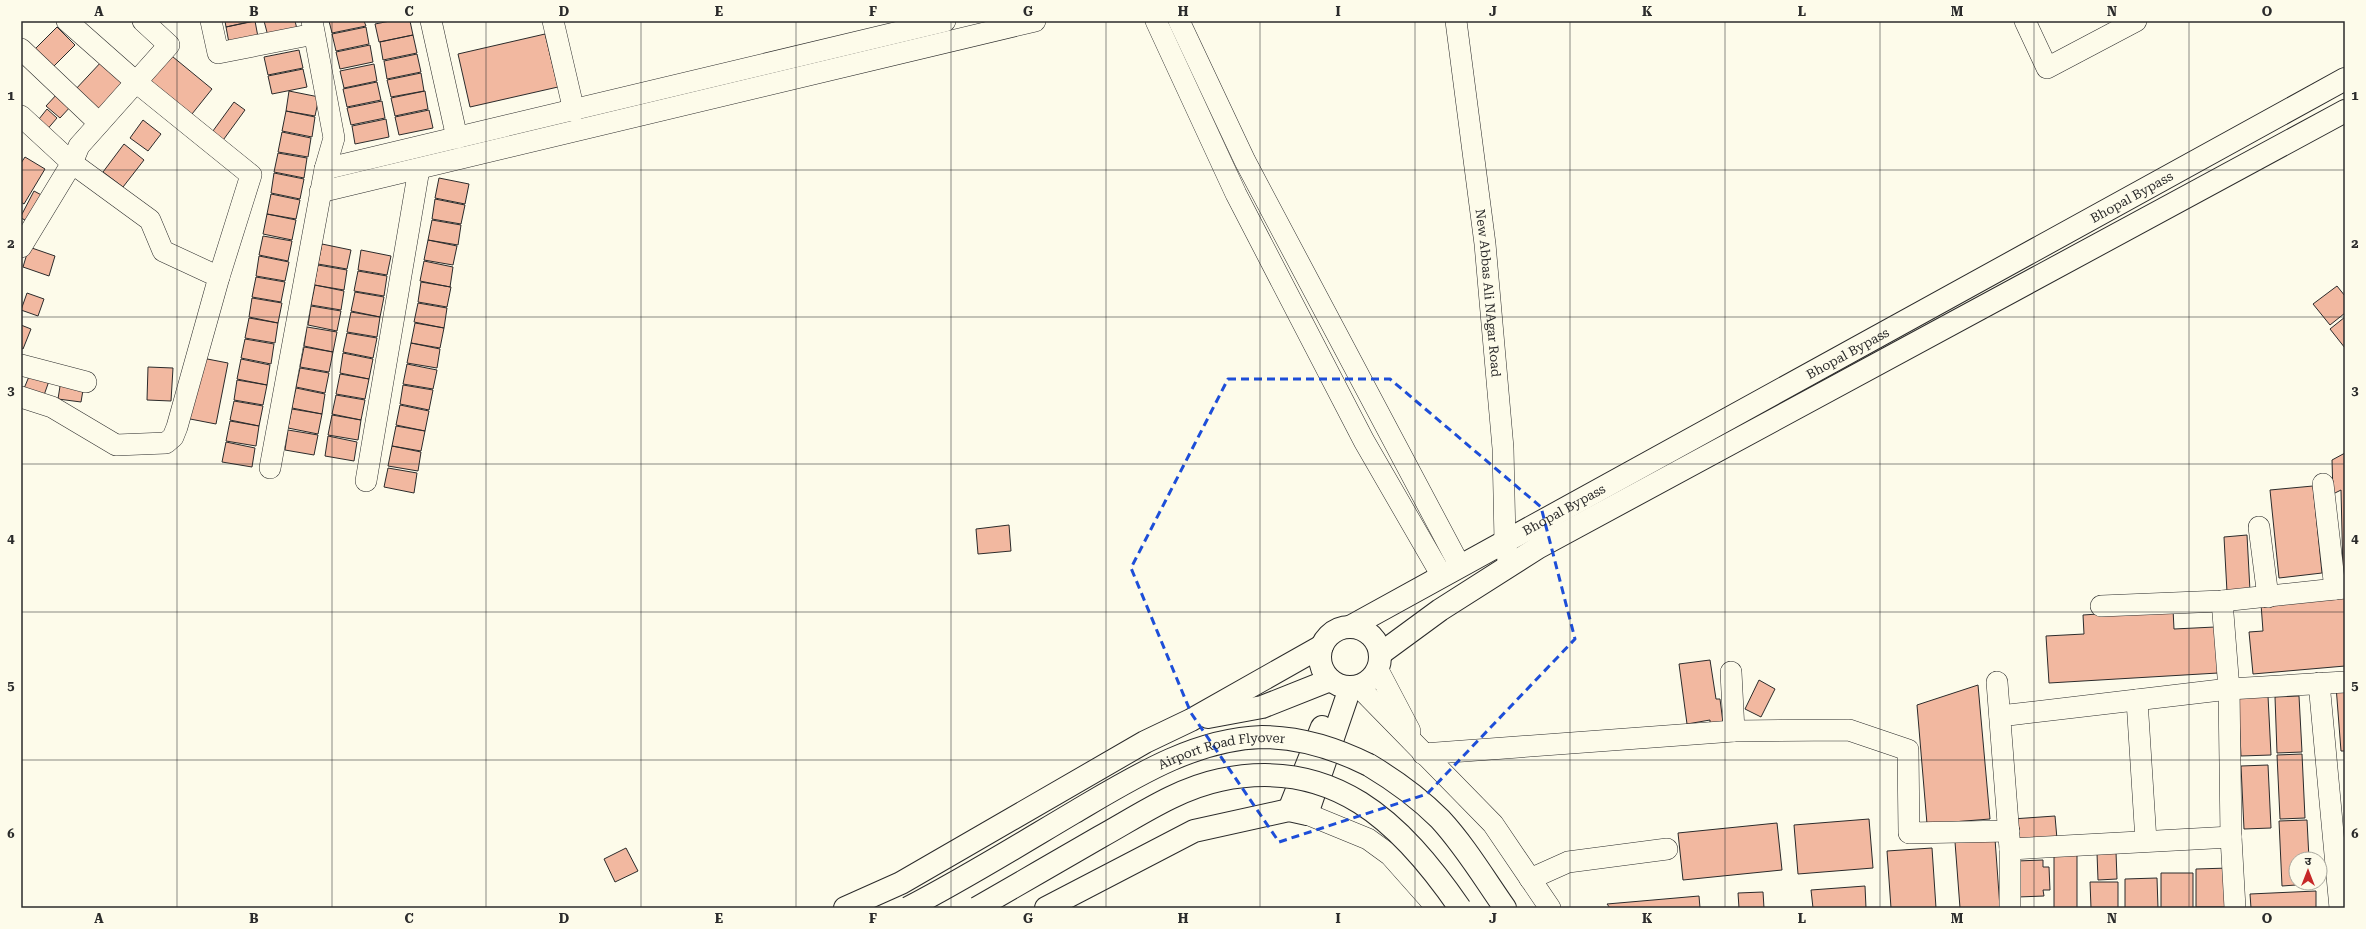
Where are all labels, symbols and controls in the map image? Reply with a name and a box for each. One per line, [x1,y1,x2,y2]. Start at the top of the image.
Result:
text: A [94,4,104,19]
text: B [249,4,259,19]
text: C [404,4,414,19]
text: D [559,4,569,19]
text: E [715,4,723,19]
text: F [869,4,877,19]
text: G [1023,4,1033,19]
text: H [1178,4,1189,19]
text: I [1335,4,1341,19]
text: J [1489,4,1497,19]
text: K [1642,4,1653,19]
text: L [1798,4,1806,19]
text: M [1951,4,1964,19]
text: N [2107,4,2117,19]
text: O [2262,4,2273,19]
text: 1 [7,88,15,103]
text: 1 [2351,88,2359,103]
street label: Bhopal Bypass [2087,168,2175,225]
street label: New Abbas Ali NAgar Road [1473,208,1504,378]
text: 2 [7,236,15,251]
text: 2 [2351,236,2359,251]
street label: Bhopal Bypass [1804,324,1891,382]
text: 3 [7,383,15,398]
text: 3 [2351,383,2359,398]
street label: Bhopal Bypass [1520,481,1608,538]
text: 4 [7,531,15,546]
text: 4 [2351,531,2359,546]
text: 5 [7,678,15,693]
text: 5 [2351,678,2359,693]
street label: Airport Road Flyover [1156,729,1286,772]
text: 6 [7,826,15,841]
text: 6 [2351,826,2359,841]
north arrow [2288,851,2328,891]
text: उ [2305,855,2312,868]
text: A [94,911,104,926]
text: B [249,911,259,926]
text: C [404,911,414,926]
text: D [559,911,569,926]
text: E [715,911,723,926]
text: F [869,911,877,926]
text: G [1023,911,1033,926]
text: H [1178,911,1189,926]
text: I [1335,911,1341,926]
text: J [1489,911,1497,926]
text: K [1642,911,1653,926]
text: L [1798,911,1806,926]
text: M [1951,911,1964,926]
text: N [2107,911,2117,926]
text: O [2262,911,2273,926]

